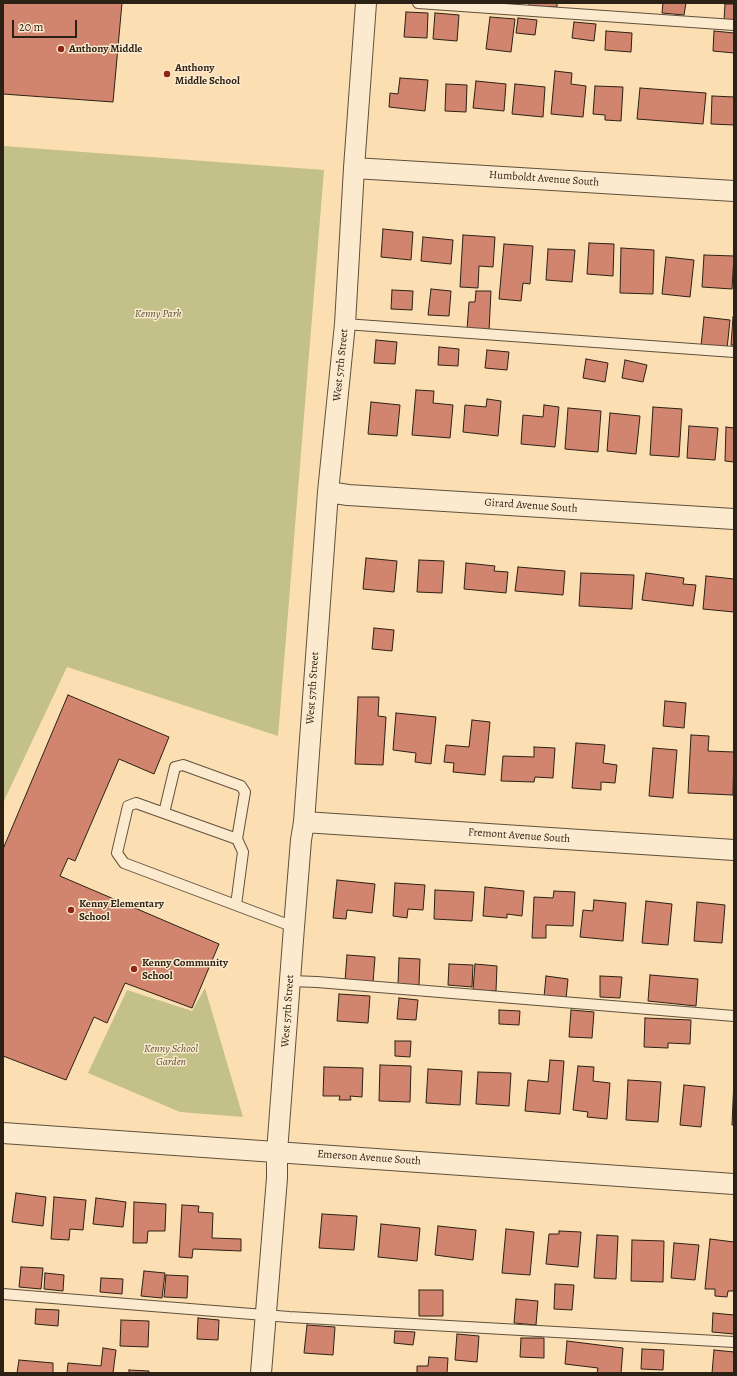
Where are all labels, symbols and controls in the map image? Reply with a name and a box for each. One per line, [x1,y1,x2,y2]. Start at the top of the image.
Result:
scale bar [14,12,79,38]
text: 20 m [19,19,43,35]
place label: Anthony Middle [69,42,142,56]
marker: Anthony Middle [56,44,66,54]
place label: Anthony Middle School [175,61,240,87]
marker: Anthony Middle School [162,69,172,79]
street label: Humboldt Avenue South [489,169,599,189]
park label: Kenny Park [135,307,181,321]
street label: West 57th Street [331,328,351,402]
street label: Girard Avenue South [484,496,578,516]
street label: West 57th Street [304,651,322,725]
street label: Fremont Avenue South [467,826,571,846]
place label: Kenny Elementary School [79,897,164,923]
marker: Kenny Elementary School [66,905,76,915]
place label: Kenny Community School [142,956,228,982]
marker: Kenny Community School [129,964,139,974]
street label: West 57th Street [279,974,297,1048]
park label: Kenny School Garden [144,1042,198,1068]
street label: Emerson Avenue South [317,1148,421,1168]

